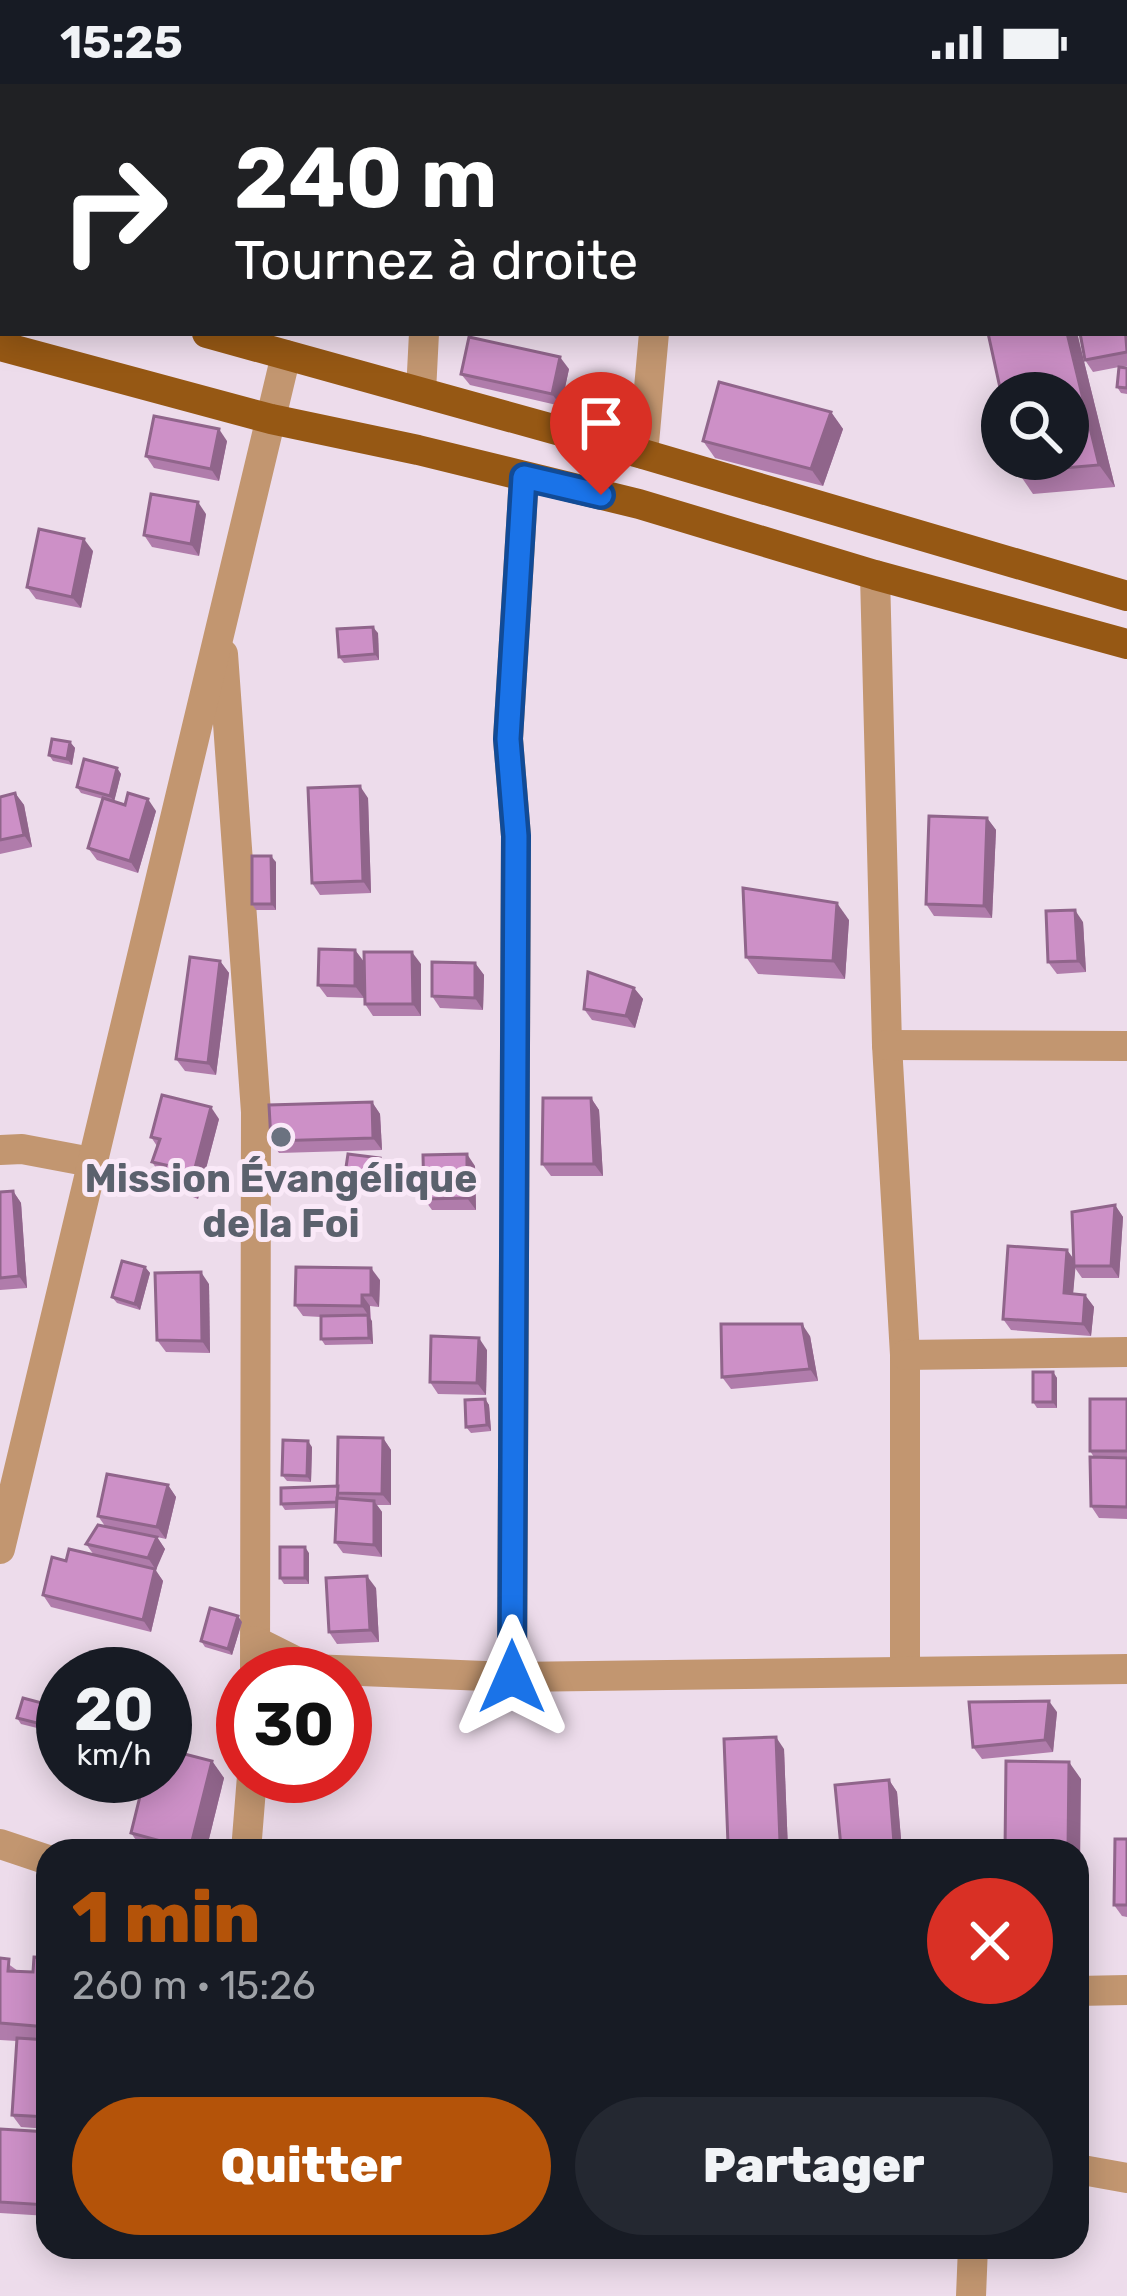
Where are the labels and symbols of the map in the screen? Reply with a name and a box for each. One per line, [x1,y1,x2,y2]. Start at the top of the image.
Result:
pin [550,372,652,495]
marker: Mission Évangélique de la Foi [268,1124,294,1150]
place label: Mission Évangélique de la Foi [85,1156,477,1247]
position arrow [449,1614,575,1740]
speed limit sign: 30 [216,1647,372,1803]

